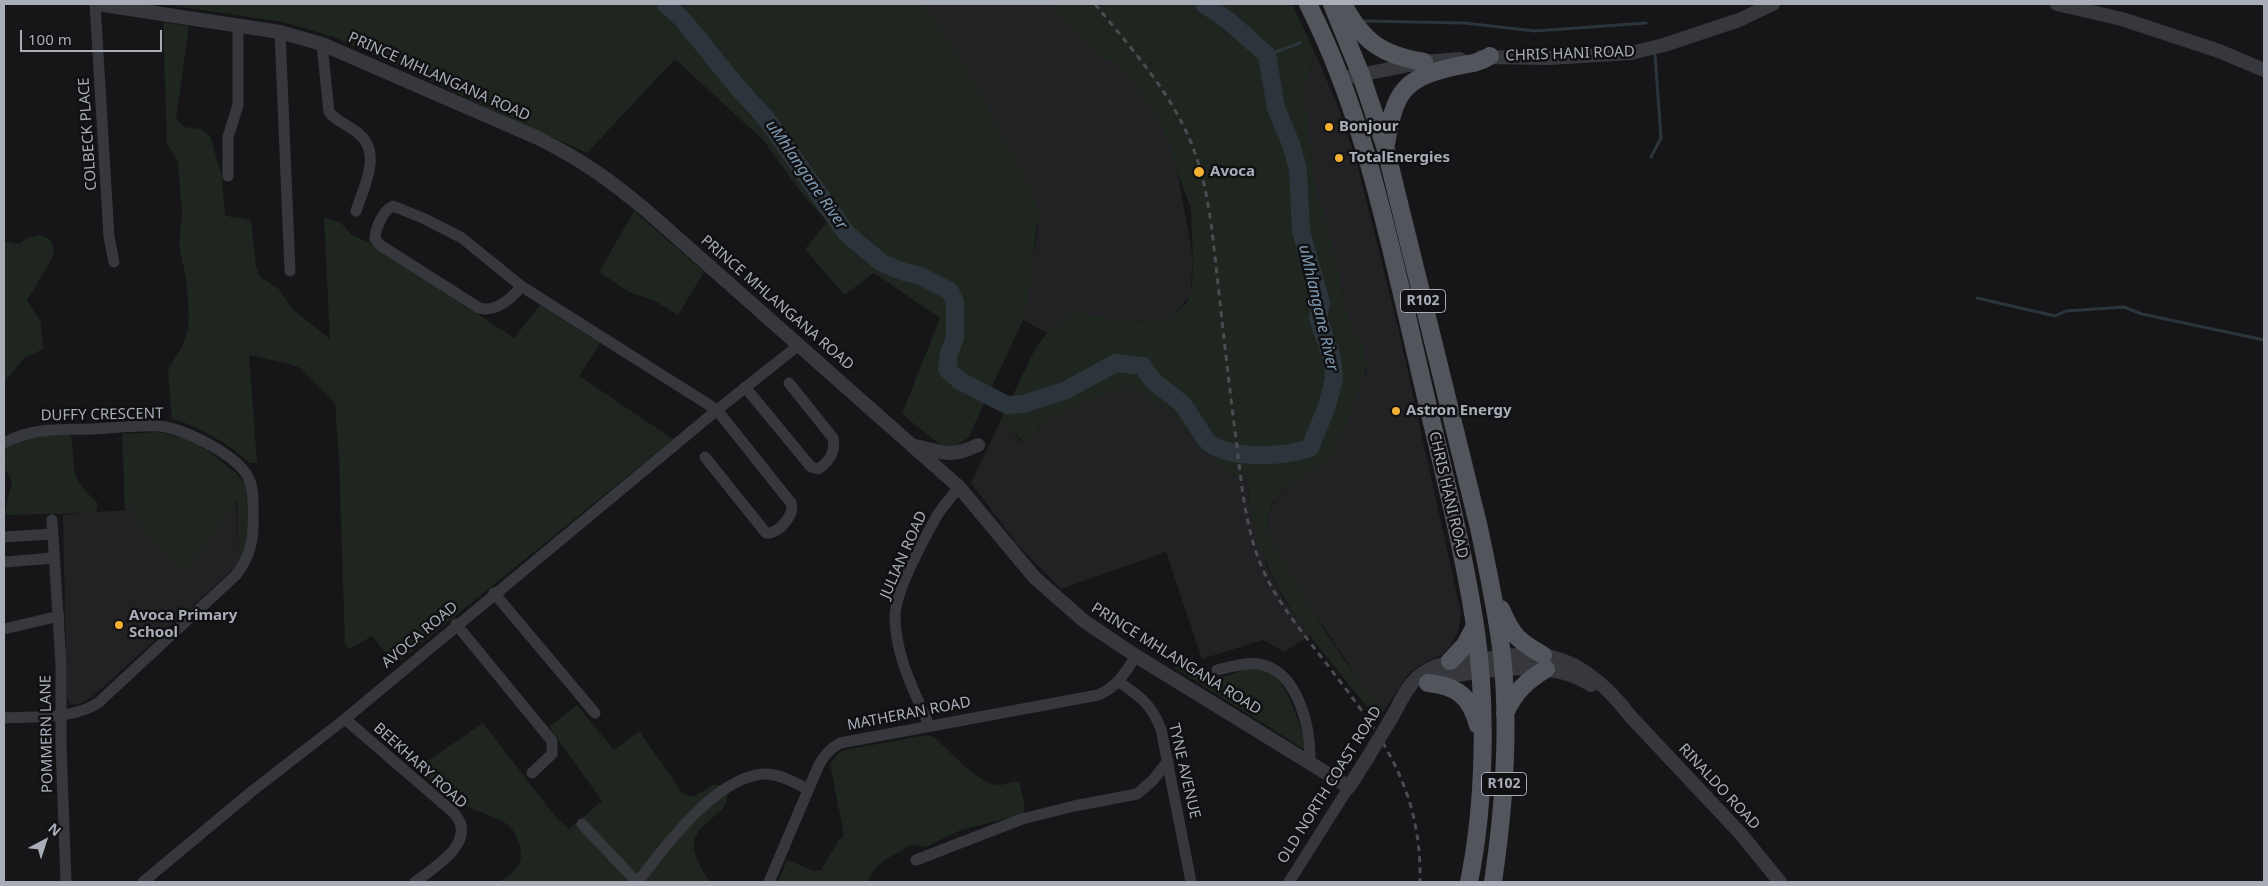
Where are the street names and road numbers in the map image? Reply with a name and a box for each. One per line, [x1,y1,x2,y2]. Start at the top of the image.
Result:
street label: PRINCE MHLANGANA ROAD [345,29,533,125]
street label: CHRIS HANI ROAD [1505,43,1635,65]
street label: COLBECK PLACE [75,77,101,191]
street label: PRINCE MHLANGANA ROAD [697,232,857,374]
road number: R102 [1400,290,1446,312]
street label: DUFFY CRESCENT [40,405,164,425]
street label: CHRIS HANI ROAD [1425,430,1471,560]
street label: JULIAN ROAD [877,508,931,602]
street label: AVOCA ROAD [378,598,462,672]
street label: PRINCE MHLANGANA ROAD [1088,599,1264,719]
street label: POMMERN LANE [37,675,57,793]
street label: MATHERAN ROAD [846,693,972,735]
street label: OLD NORTH COAST ROAD [1274,703,1386,867]
street label: BEEKHARY ROAD [370,719,470,813]
street label: TYNE AVENUE [1164,721,1204,821]
street label: RINALDO ROAD [1675,740,1763,834]
road number: R102 [1482,772,1526,796]

